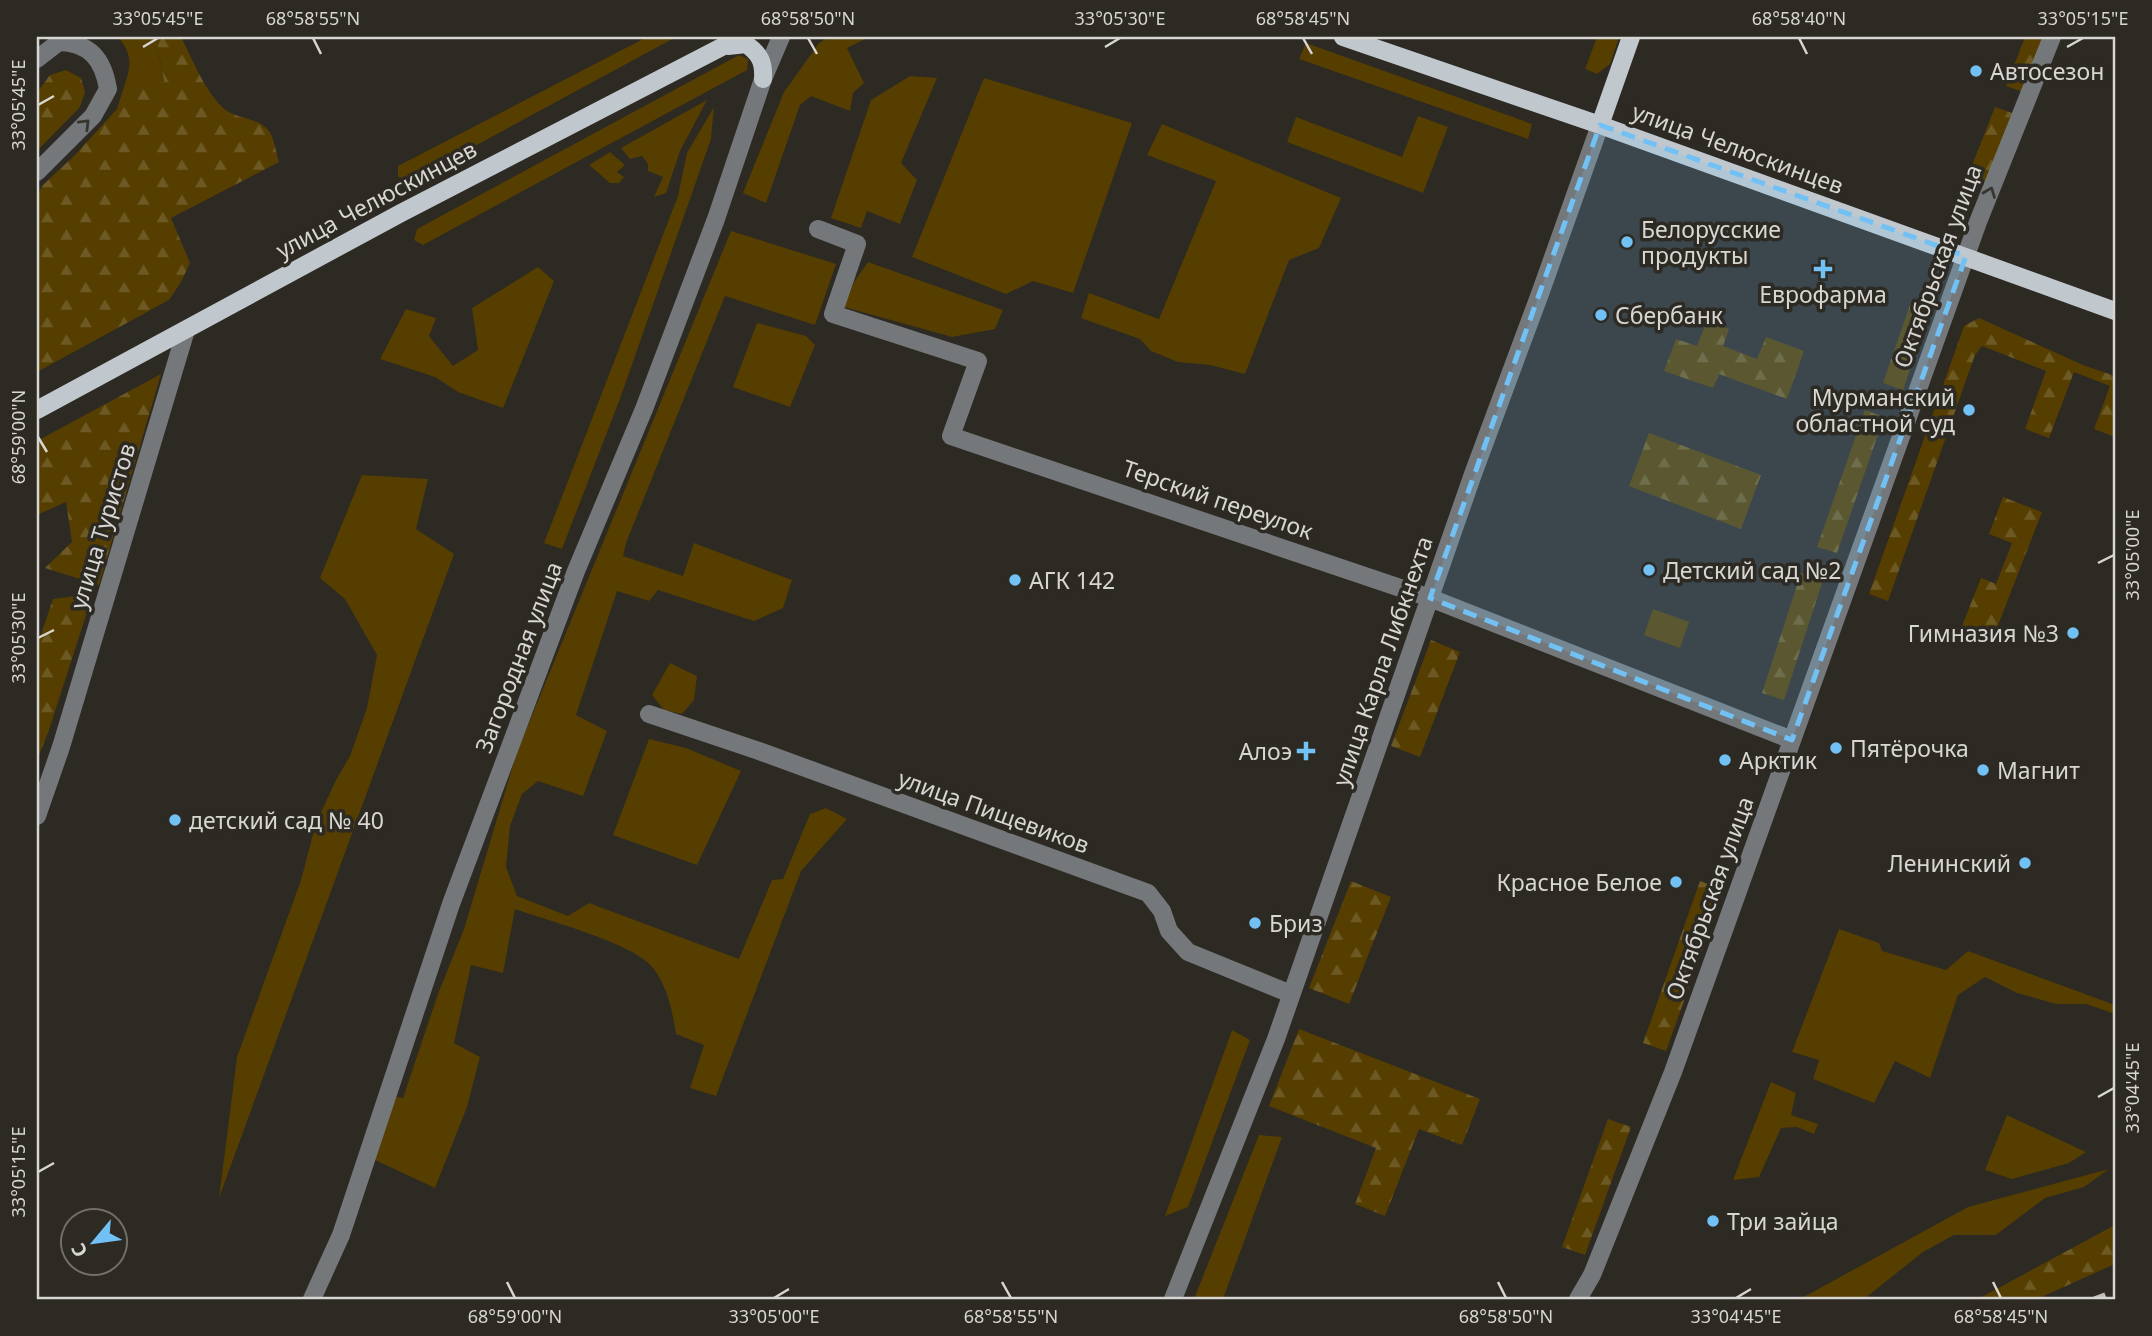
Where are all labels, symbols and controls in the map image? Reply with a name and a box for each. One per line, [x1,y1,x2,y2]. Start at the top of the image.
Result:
text: 33°05'45"E [113,6,203,30]
text: 68°58'55"N [266,6,360,30]
text: 68°58'50"N [761,6,855,30]
text: 33°05'30"E [1075,6,1165,30]
text: 68°58'45"N [1256,6,1350,30]
text: 68°58'40"N [1752,6,1846,30]
text: 33°05'15"E [2038,6,2128,30]
place label: Автосезон [1990,55,2104,87]
text: 33°05'45"E [6,60,30,150]
marker: Автосезон [1968,63,1984,79]
street label: улица Челюскинцев [1628,95,1848,201]
one-way arrow [77,119,90,132]
street label: улица Челюскинцев [270,133,482,265]
street label: Октябрьская улица [1885,160,1989,372]
one-way arrow [1982,187,1996,199]
place label: Белорусские продукты [1641,213,1781,271]
marker: Белорусские продукты [1619,234,1635,250]
marker: Еврофарма [1815,261,1831,277]
place label: Еврофарма [1759,278,1887,310]
place label: Сбербанк [1615,299,1724,331]
marker: Сбербанк [1593,307,1609,323]
place label: Мурманский областной суд [1795,381,1955,439]
text: 68°59'00"N [6,390,30,484]
marker: Мурманский областной суд [1961,402,1977,418]
street label: улица Туристов [62,439,142,613]
street label: Терский переулок [1119,451,1318,547]
text: 33°05'00"E [2120,510,2144,600]
street label: улица Карла Либкнехта [1324,532,1440,790]
place label: Детский сад №2 [1663,554,1841,586]
street label: Загородная улица [467,557,569,757]
marker: Детский сад №2 [1641,562,1657,578]
place label: АГК 142 [1029,564,1115,596]
marker: АГК 142 [1007,572,1023,588]
text: 33°05'30"E [6,593,30,683]
place label: Гимназия №3 [1908,617,2059,649]
marker: Гимназия №3 [2065,625,2081,641]
place label: Пятёрочка [1850,732,1969,764]
place label: Алоэ [1239,735,1292,767]
marker: Пятёрочка [1828,740,1844,756]
marker: Алоэ [1298,743,1314,759]
place label: Арктик [1739,744,1818,776]
marker: Арктик [1717,752,1733,768]
place label: Магнит [1997,754,2080,786]
street label: улица Пищевиков [894,762,1094,860]
marker: Магнит [1975,762,1991,778]
street label: Октябрьская улица [1657,792,1761,1004]
place label: детский сад № 40 [189,804,384,836]
marker: детский сад № 40 [167,812,183,828]
place label: Ленинский [1888,847,2011,879]
marker: Ленинский [2017,855,2033,871]
place label: Красное Белое [1496,866,1662,898]
marker: Красное Белое [1668,874,1684,890]
place label: Бриз [1269,907,1323,939]
marker: Бриз [1247,915,1263,931]
text: 33°04'45"E [2120,1043,2144,1133]
text: 33°05'15"E [6,1127,30,1217]
place label: Три зайца [1727,1205,1839,1237]
north arrow [60,1206,130,1276]
marker: Три зайца [1705,1213,1721,1229]
text: С [65,1239,93,1262]
text: 68°59'00"N [468,1304,562,1328]
text: 33°05'00"E [729,1304,819,1328]
text: 68°58'55"N [964,1304,1058,1328]
text: 68°58'50"N [1459,1304,1553,1328]
text: 33°04'45"E [1691,1304,1781,1328]
text: 68°58'45"N [1954,1304,2048,1328]

